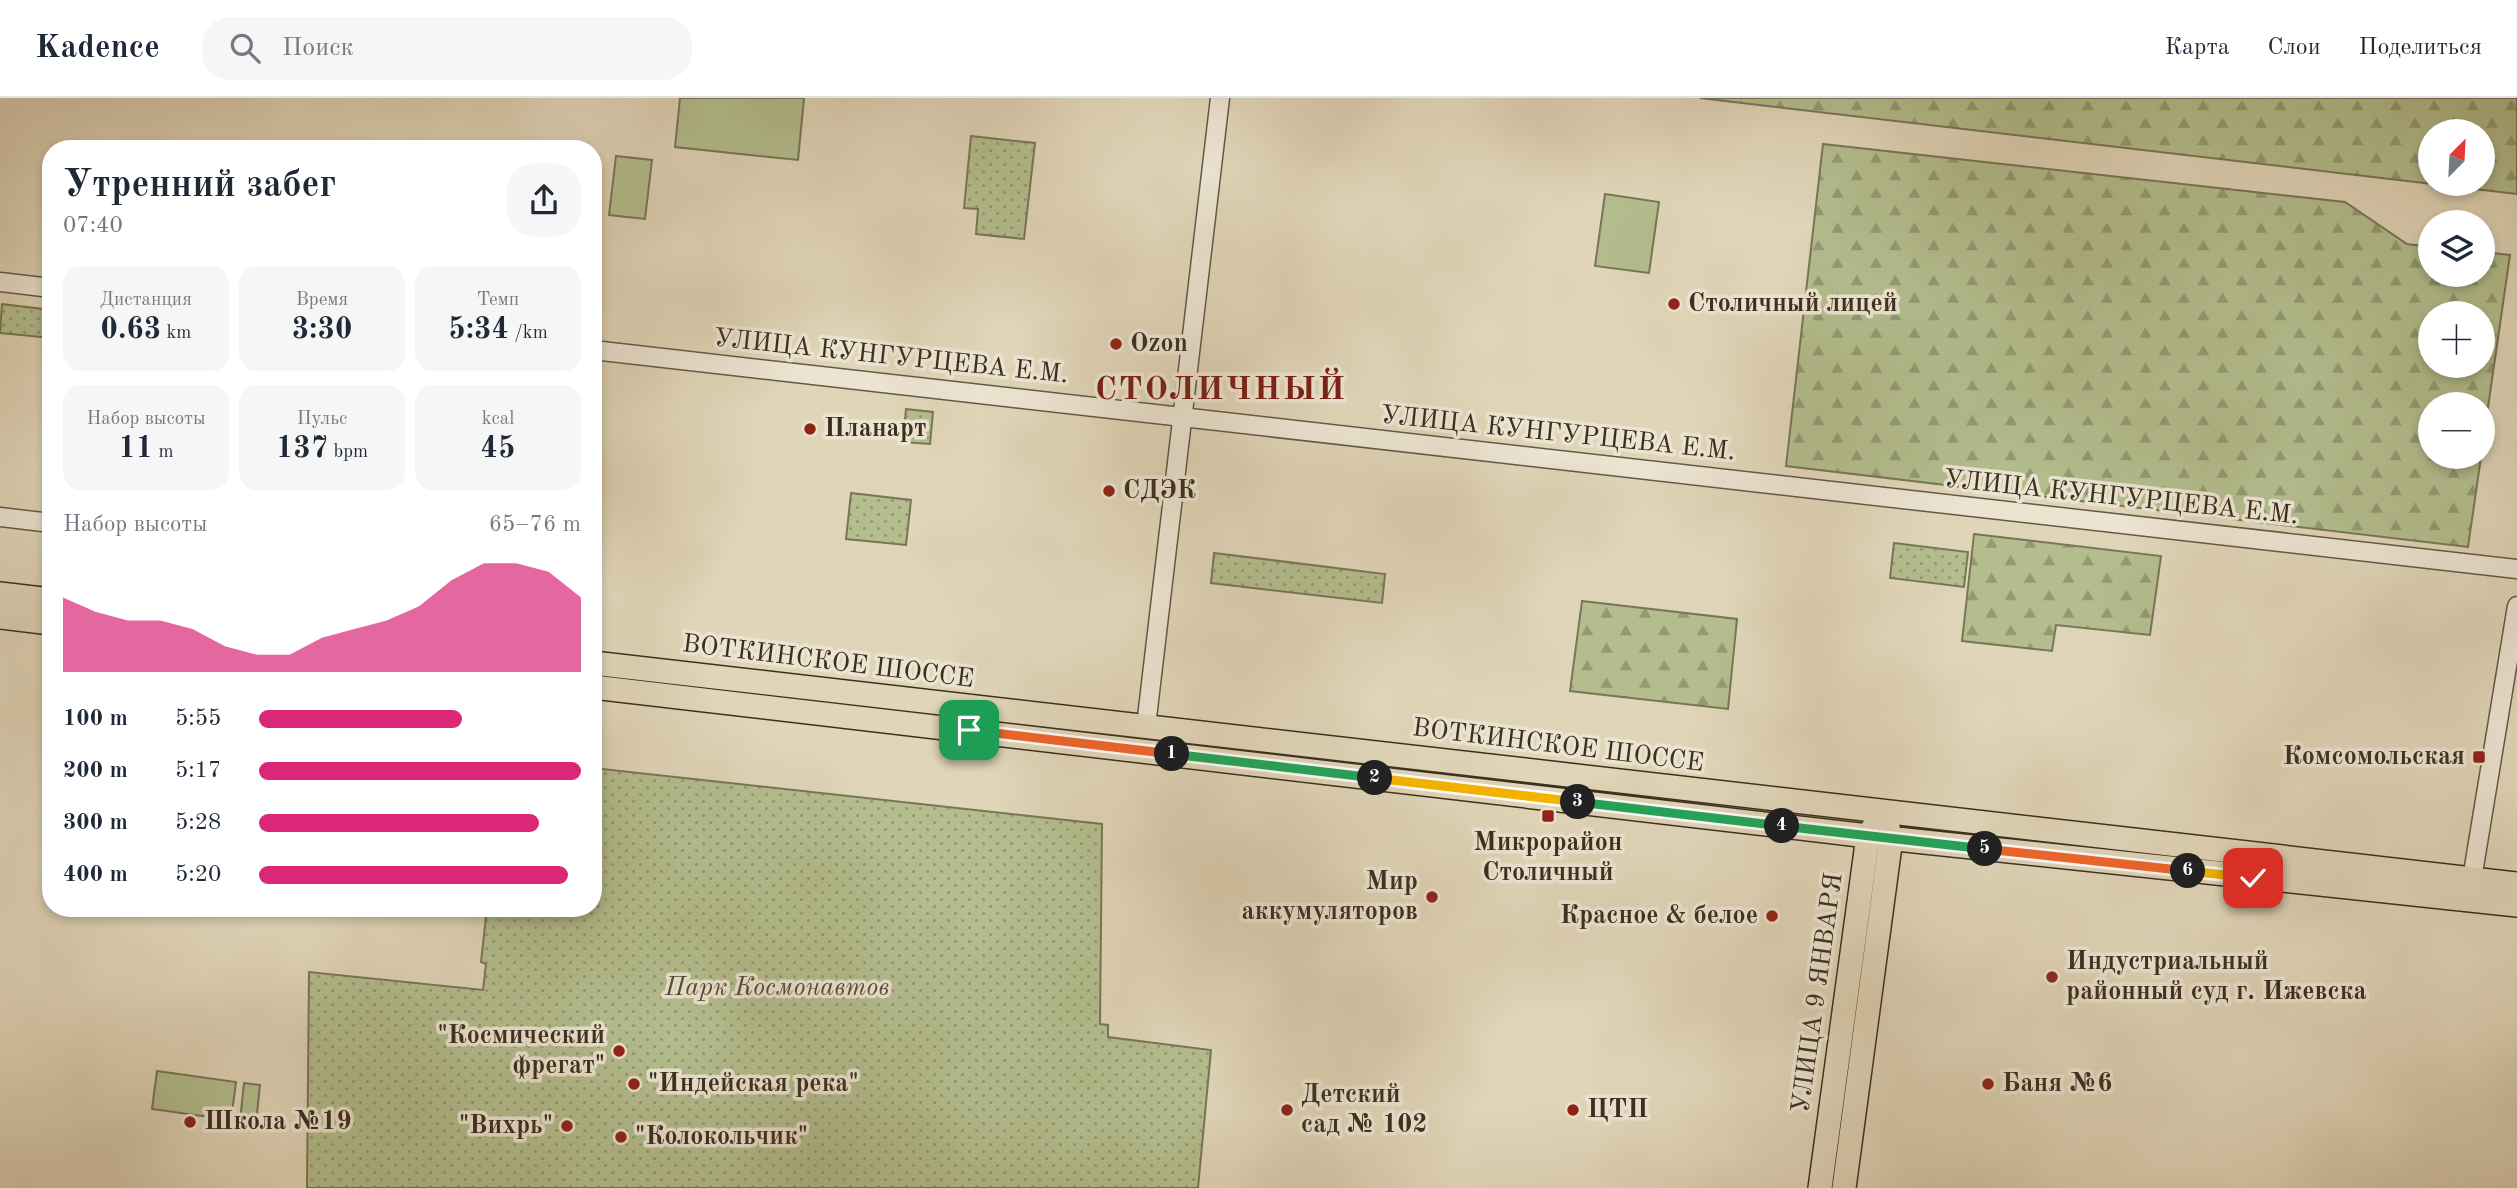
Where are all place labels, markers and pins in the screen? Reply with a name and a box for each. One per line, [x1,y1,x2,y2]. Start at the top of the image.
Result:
place label: Столичный лицей [1688,291,1898,317]
marker: Столичный лицей [1666,296,1682,312]
place label: Ozon [1130,331,1188,357]
marker: Ozon [1108,336,1124,352]
place label: Планарт [824,416,927,442]
marker: Планарт [802,421,818,437]
place label: СДЭК [1123,478,1196,504]
marker: СДЭК [1101,483,1117,499]
pin [939,700,999,760]
pin: 1 [1154,736,1190,772]
place label: Комсомольская [2283,744,2465,770]
marker: Комсомольская [2471,749,2487,765]
pin: 2 [1358,760,1392,796]
pin: 3 [1560,784,1596,820]
marker: Микрорайон Столичный [1540,808,1556,824]
pin: 4 [1764,808,1800,844]
place label: Микрорайон Столичный [1474,830,1622,886]
pin: 5 [1968,832,2002,866]
pin [2223,848,2283,908]
pin: 6 [2170,854,2206,888]
place label: Мир аккумуляторов [1242,869,1418,925]
marker: Мир аккумуляторов [1424,889,1440,905]
place label: Красное & белое [1560,903,1758,929]
marker: Красное & белое [1764,908,1780,924]
place label: Индустриальный районный суд г. Ижевска [2066,949,2367,1005]
marker: Индустриальный районный суд г. Ижевска [2044,969,2060,985]
place label: "Космический фрегат" [437,1023,605,1080]
marker: "Космический фрегат" [611,1043,627,1059]
place label: "Индейская река" [648,1071,859,1097]
place label: Баня №6 [2002,1071,2112,1097]
marker: "Индейская река" [626,1076,642,1092]
marker: Баня №6 [1980,1076,1996,1092]
place label: Детский сад № 102 [1301,1082,1427,1138]
place label: ЦТП [1587,1097,1648,1123]
marker: Детский сад № 102 [1279,1102,1295,1118]
marker: ЦТП [1565,1102,1581,1118]
place label: Школа №19 [204,1109,351,1135]
place label: "Вихрь" [459,1113,553,1139]
marker: Школа №19 [182,1114,198,1130]
marker: "Вихрь" [559,1118,575,1134]
place label: "Колокольчик" [635,1124,808,1150]
marker: "Колокольчик" [613,1129,629,1145]

